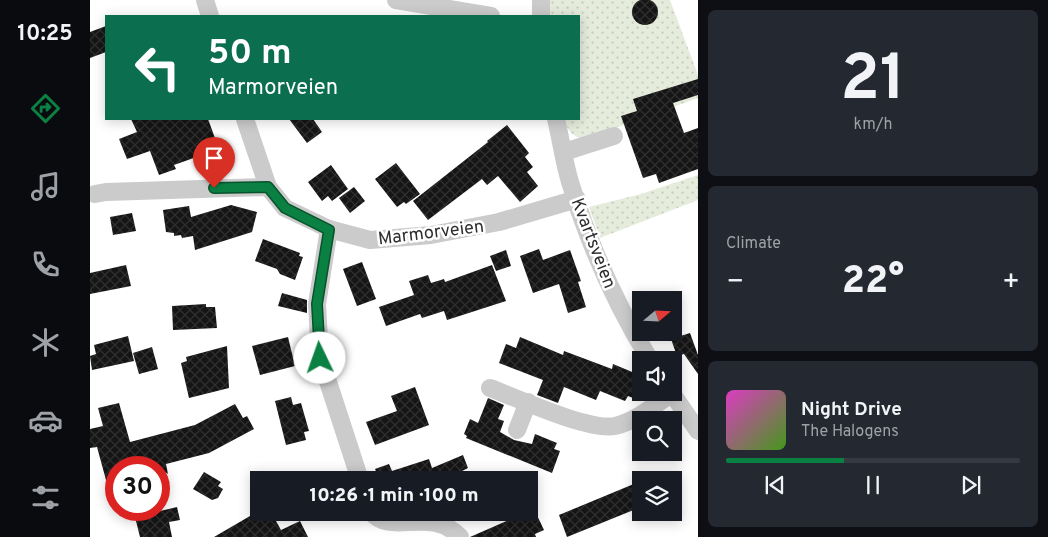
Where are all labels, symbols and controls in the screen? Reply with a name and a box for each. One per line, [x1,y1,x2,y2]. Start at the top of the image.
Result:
text: 10:25 [17,21,73,48]
text: 50 m [208,32,292,76]
icon: left [125,35,190,100]
text: 21 [840,41,906,123]
text: Marmorveien [208,75,338,102]
icon: directions [28,91,63,126]
text: km/h [854,115,892,135]
pin [193,137,235,188]
icon: arrive [200,144,228,172]
icon: music [28,169,63,204]
street label: Kvartsveien [565,195,620,292]
street label: Marmorveien [377,216,485,251]
text: Climate [726,234,781,254]
icon: phone [28,247,63,282]
text: 22° [842,258,904,307]
text: − [726,265,744,301]
text: + [1002,265,1020,301]
north arrow [632,291,682,341]
map controls [632,291,682,521]
icon: climate [28,325,63,360]
position arrow [293,331,345,383]
button: sound [632,351,682,401]
text: Night Drive [801,398,902,422]
icon: car [28,403,63,438]
button: search [632,411,682,461]
text: The Halogens [801,422,899,442]
speed limit sign: 30 [105,456,170,521]
button: layers [632,471,682,521]
icon: previous [761,471,789,499]
icon: pause [859,471,887,499]
icon: next [957,471,985,499]
icon: filters [28,480,63,515]
text: 10:26 · 1 min · 100 m [309,484,479,508]

